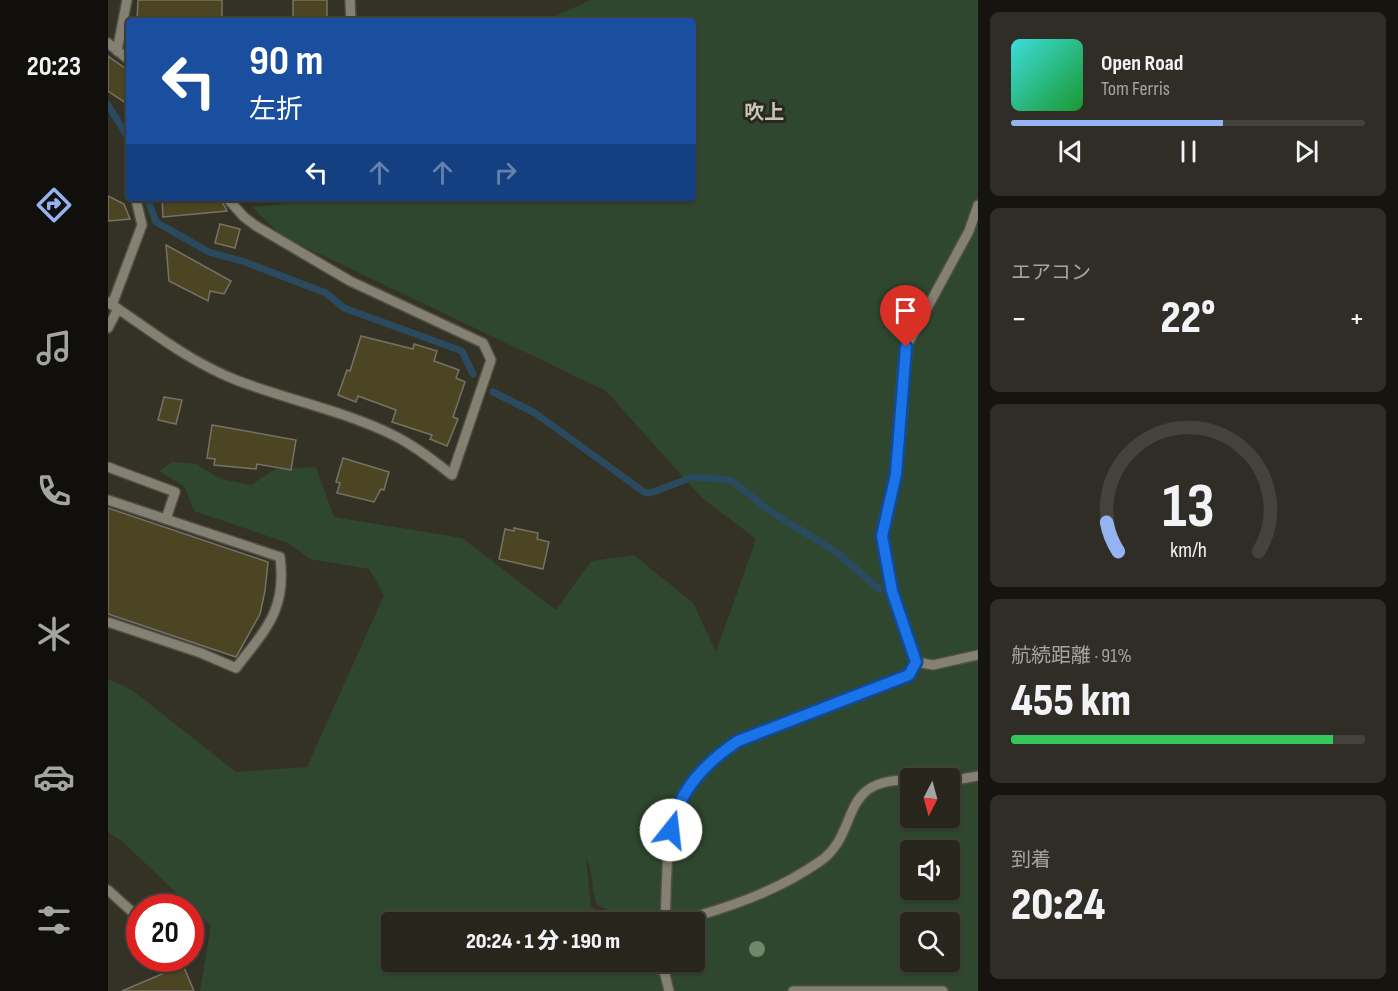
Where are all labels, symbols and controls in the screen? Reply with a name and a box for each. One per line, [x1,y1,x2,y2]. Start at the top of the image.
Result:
text: 90 m [249,36,323,87]
icon: left [150,42,228,120]
text: Open Road [1101,50,1183,77]
text: 20:23 [27,51,81,83]
text: Tom Ferris [1101,77,1170,101]
text: 左折 [249,94,303,126]
district label: 吹上 [744,101,784,125]
icon: previous [1054,135,1087,168]
icon: pause [1172,135,1205,168]
icon: next [1290,135,1323,168]
icon: left [300,156,333,189]
icon: ahead [363,156,396,189]
icon: ahead [426,156,459,189]
icon: right [489,156,522,189]
icon: directions [33,184,75,226]
text: エアコン [1011,261,1091,285]
pin [880,285,931,347]
text: 22° [1160,291,1216,346]
icon: arrive [889,294,922,327]
text: − [1011,299,1027,339]
text: + [1349,299,1365,339]
icon: music [33,327,75,369]
icon: phone [33,470,75,512]
text: 13 [1162,471,1214,546]
text: km/h [1169,539,1207,564]
icon: climate [33,613,75,655]
text: 航続距離 · 91% [1011,644,1132,668]
text: 455 km [1011,674,1131,729]
icon: car [33,756,75,798]
north arrow [900,768,960,828]
map controls [900,768,960,972]
position arrow [639,798,703,862]
button: sound [900,840,960,900]
text: 到着 [1011,848,1051,872]
text: 20:24 [1011,878,1105,933]
speed limit sign: 20 [126,894,204,972]
icon: filters [33,899,75,941]
button: search [900,912,960,972]
text: 20:24 · 1 分 · 190 m [466,928,620,955]

